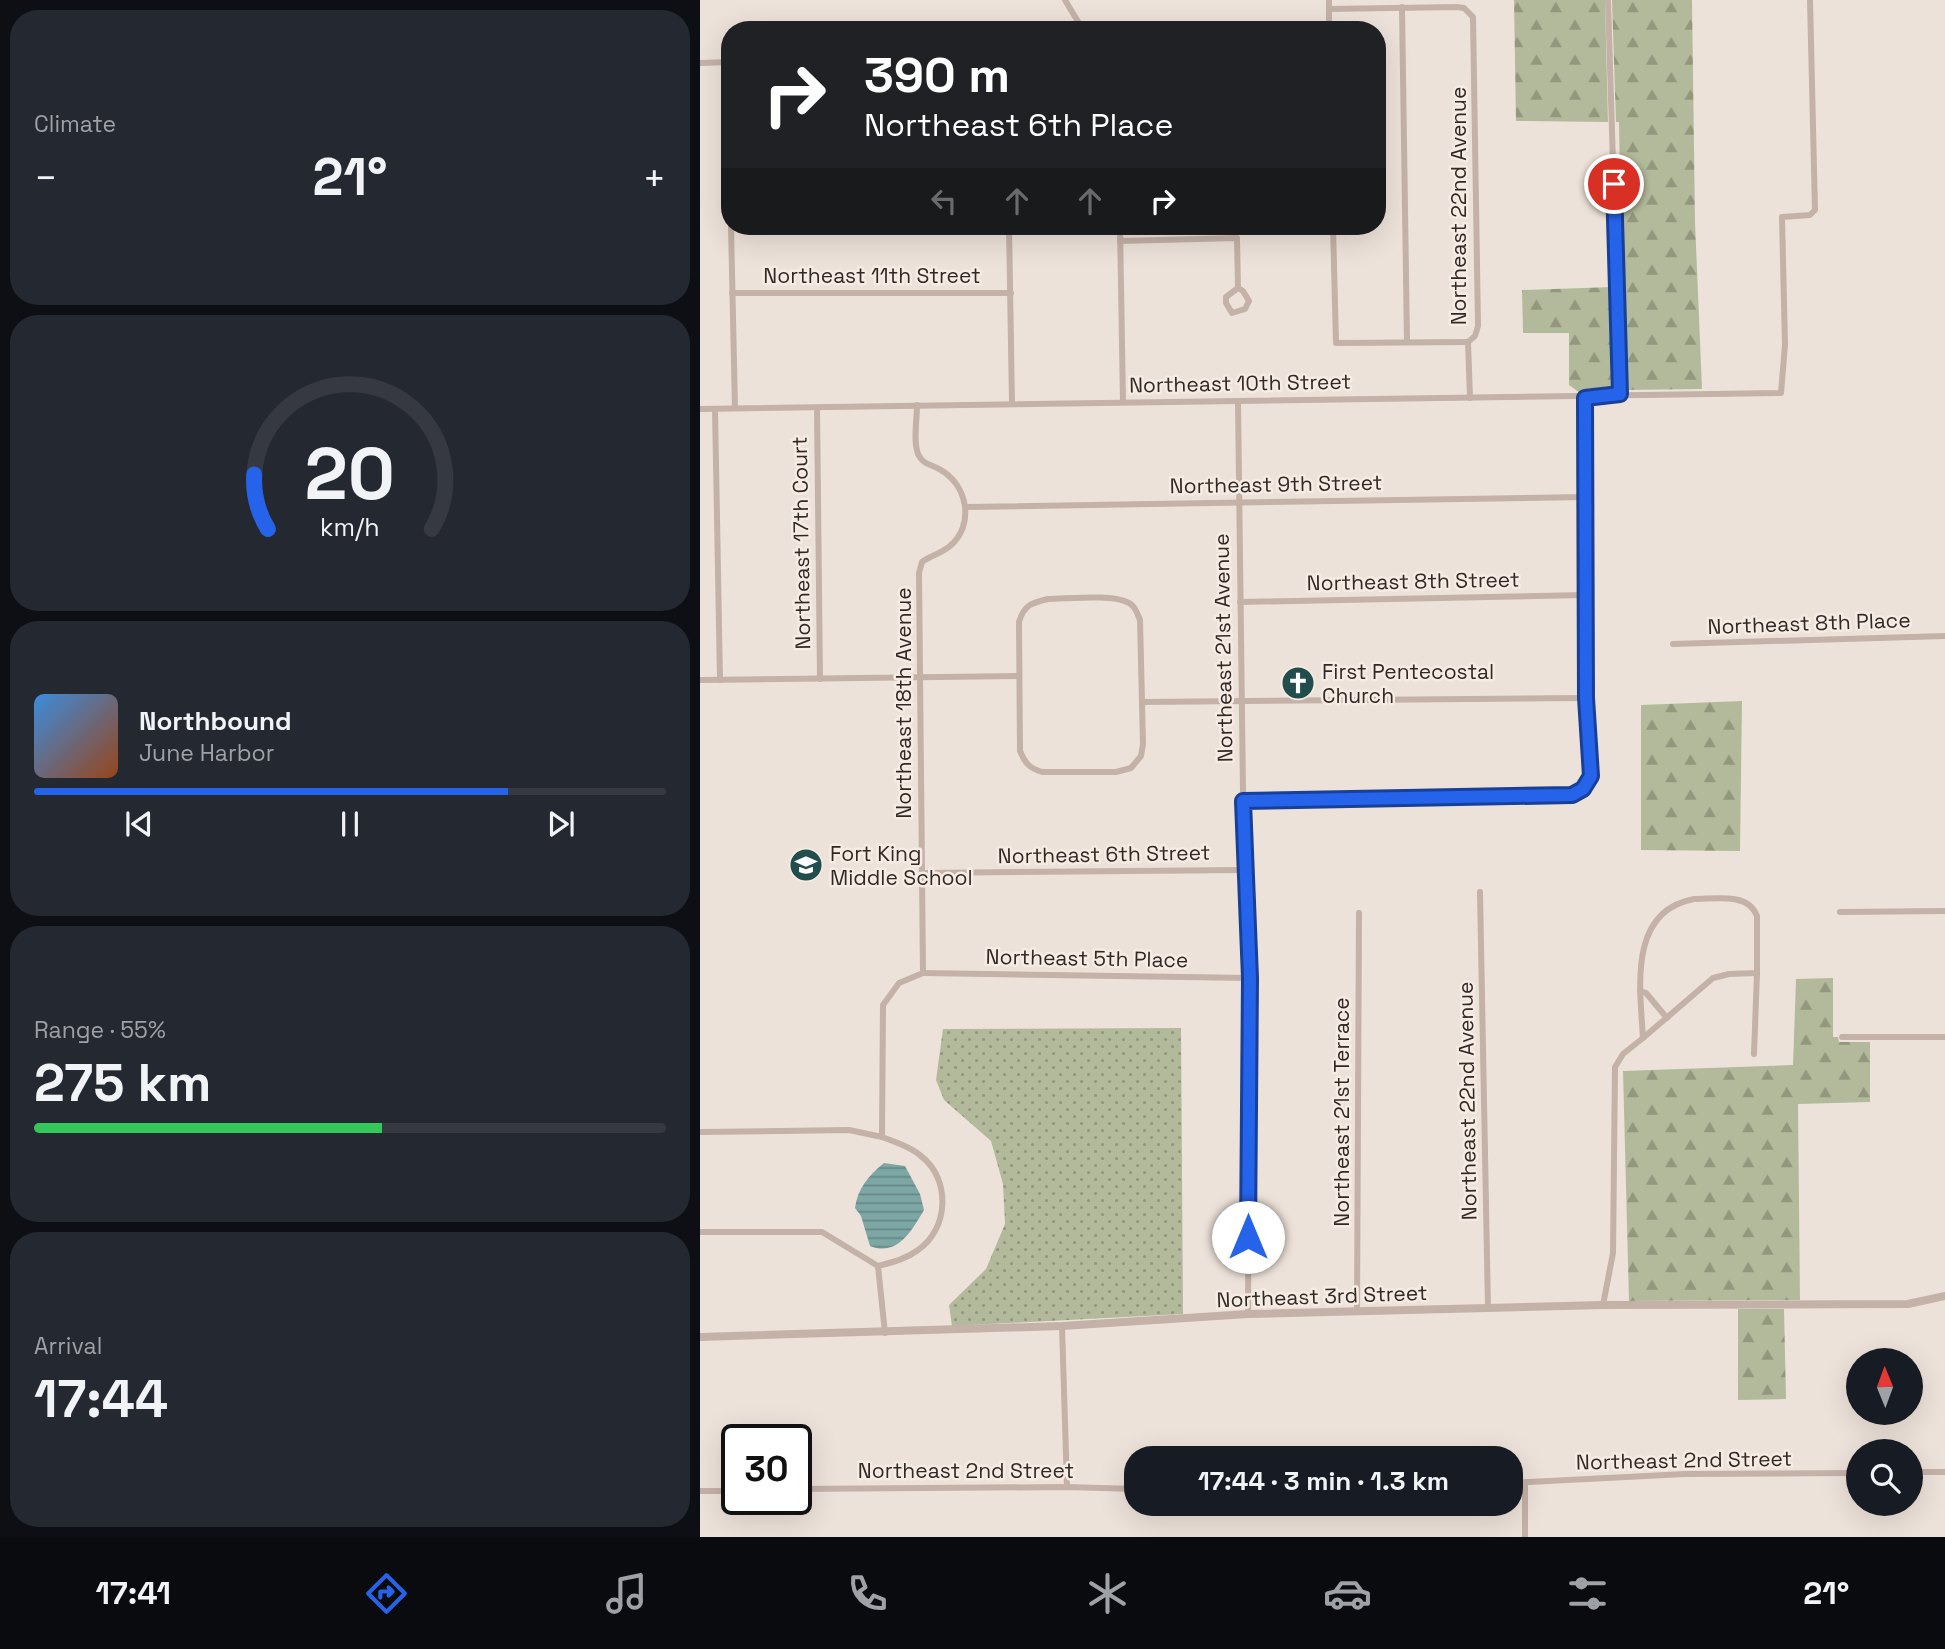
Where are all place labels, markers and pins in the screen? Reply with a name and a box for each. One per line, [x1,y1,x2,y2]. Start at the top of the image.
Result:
pin [1584,154,1644,214]
place label: First Pentecostal Church [1322,658,1494,709]
church icon: First Pentecostal Church [1279,664,1317,702]
place label: Fort King Middle School [830,840,973,891]
school or university icon: Fort King Middle School [787,846,825,884]

